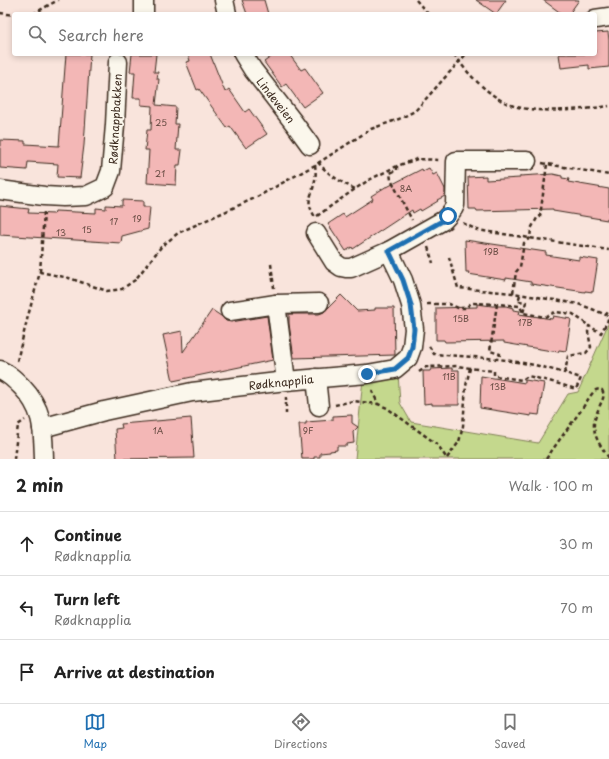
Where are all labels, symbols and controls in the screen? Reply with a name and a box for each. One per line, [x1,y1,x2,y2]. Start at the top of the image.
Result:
search box [12,12,597,56]
icon: search [26,23,48,45]
text: Search here [58,23,144,46]
street label: Rødknappbakken [104,73,126,165]
street label: Lindeveien [253,73,299,127]
house number: 25 [155,115,167,129]
house number: 21 [155,166,165,180]
house number: 8A [400,181,412,195]
route start [439,207,457,225]
house number: 19 [132,211,142,225]
house number: 17 [110,214,119,228]
house number: 15 [82,222,92,236]
house number: 13 [56,225,66,239]
house number: 19B [483,244,499,258]
house number: 15B [453,311,469,325]
house number: 17B [518,315,532,329]
route end [358,365,376,383]
house number: 11B [442,369,456,383]
street label: Rødknapplia [248,370,315,394]
house number: 13B [490,379,506,393]
house number: 1A [153,423,164,437]
house number: 9F [303,423,314,437]
text: 2 min [16,472,63,498]
text: Walk · 100 m [509,476,593,495]
text: Continue [54,523,122,546]
icon: ahead [16,533,38,555]
text: 30 m [559,534,593,553]
text: Rødknapplia [54,546,131,565]
text: Turn left [54,587,120,610]
icon: left [16,597,38,619]
text: 70 m [560,598,593,617]
text: Rødknapplia [54,610,131,629]
text: Arrive at destination [54,660,215,683]
icon: arrive [16,661,38,683]
tab: Map [83,711,107,752]
tab: Directions [274,711,327,752]
tab: Saved [494,711,526,752]

